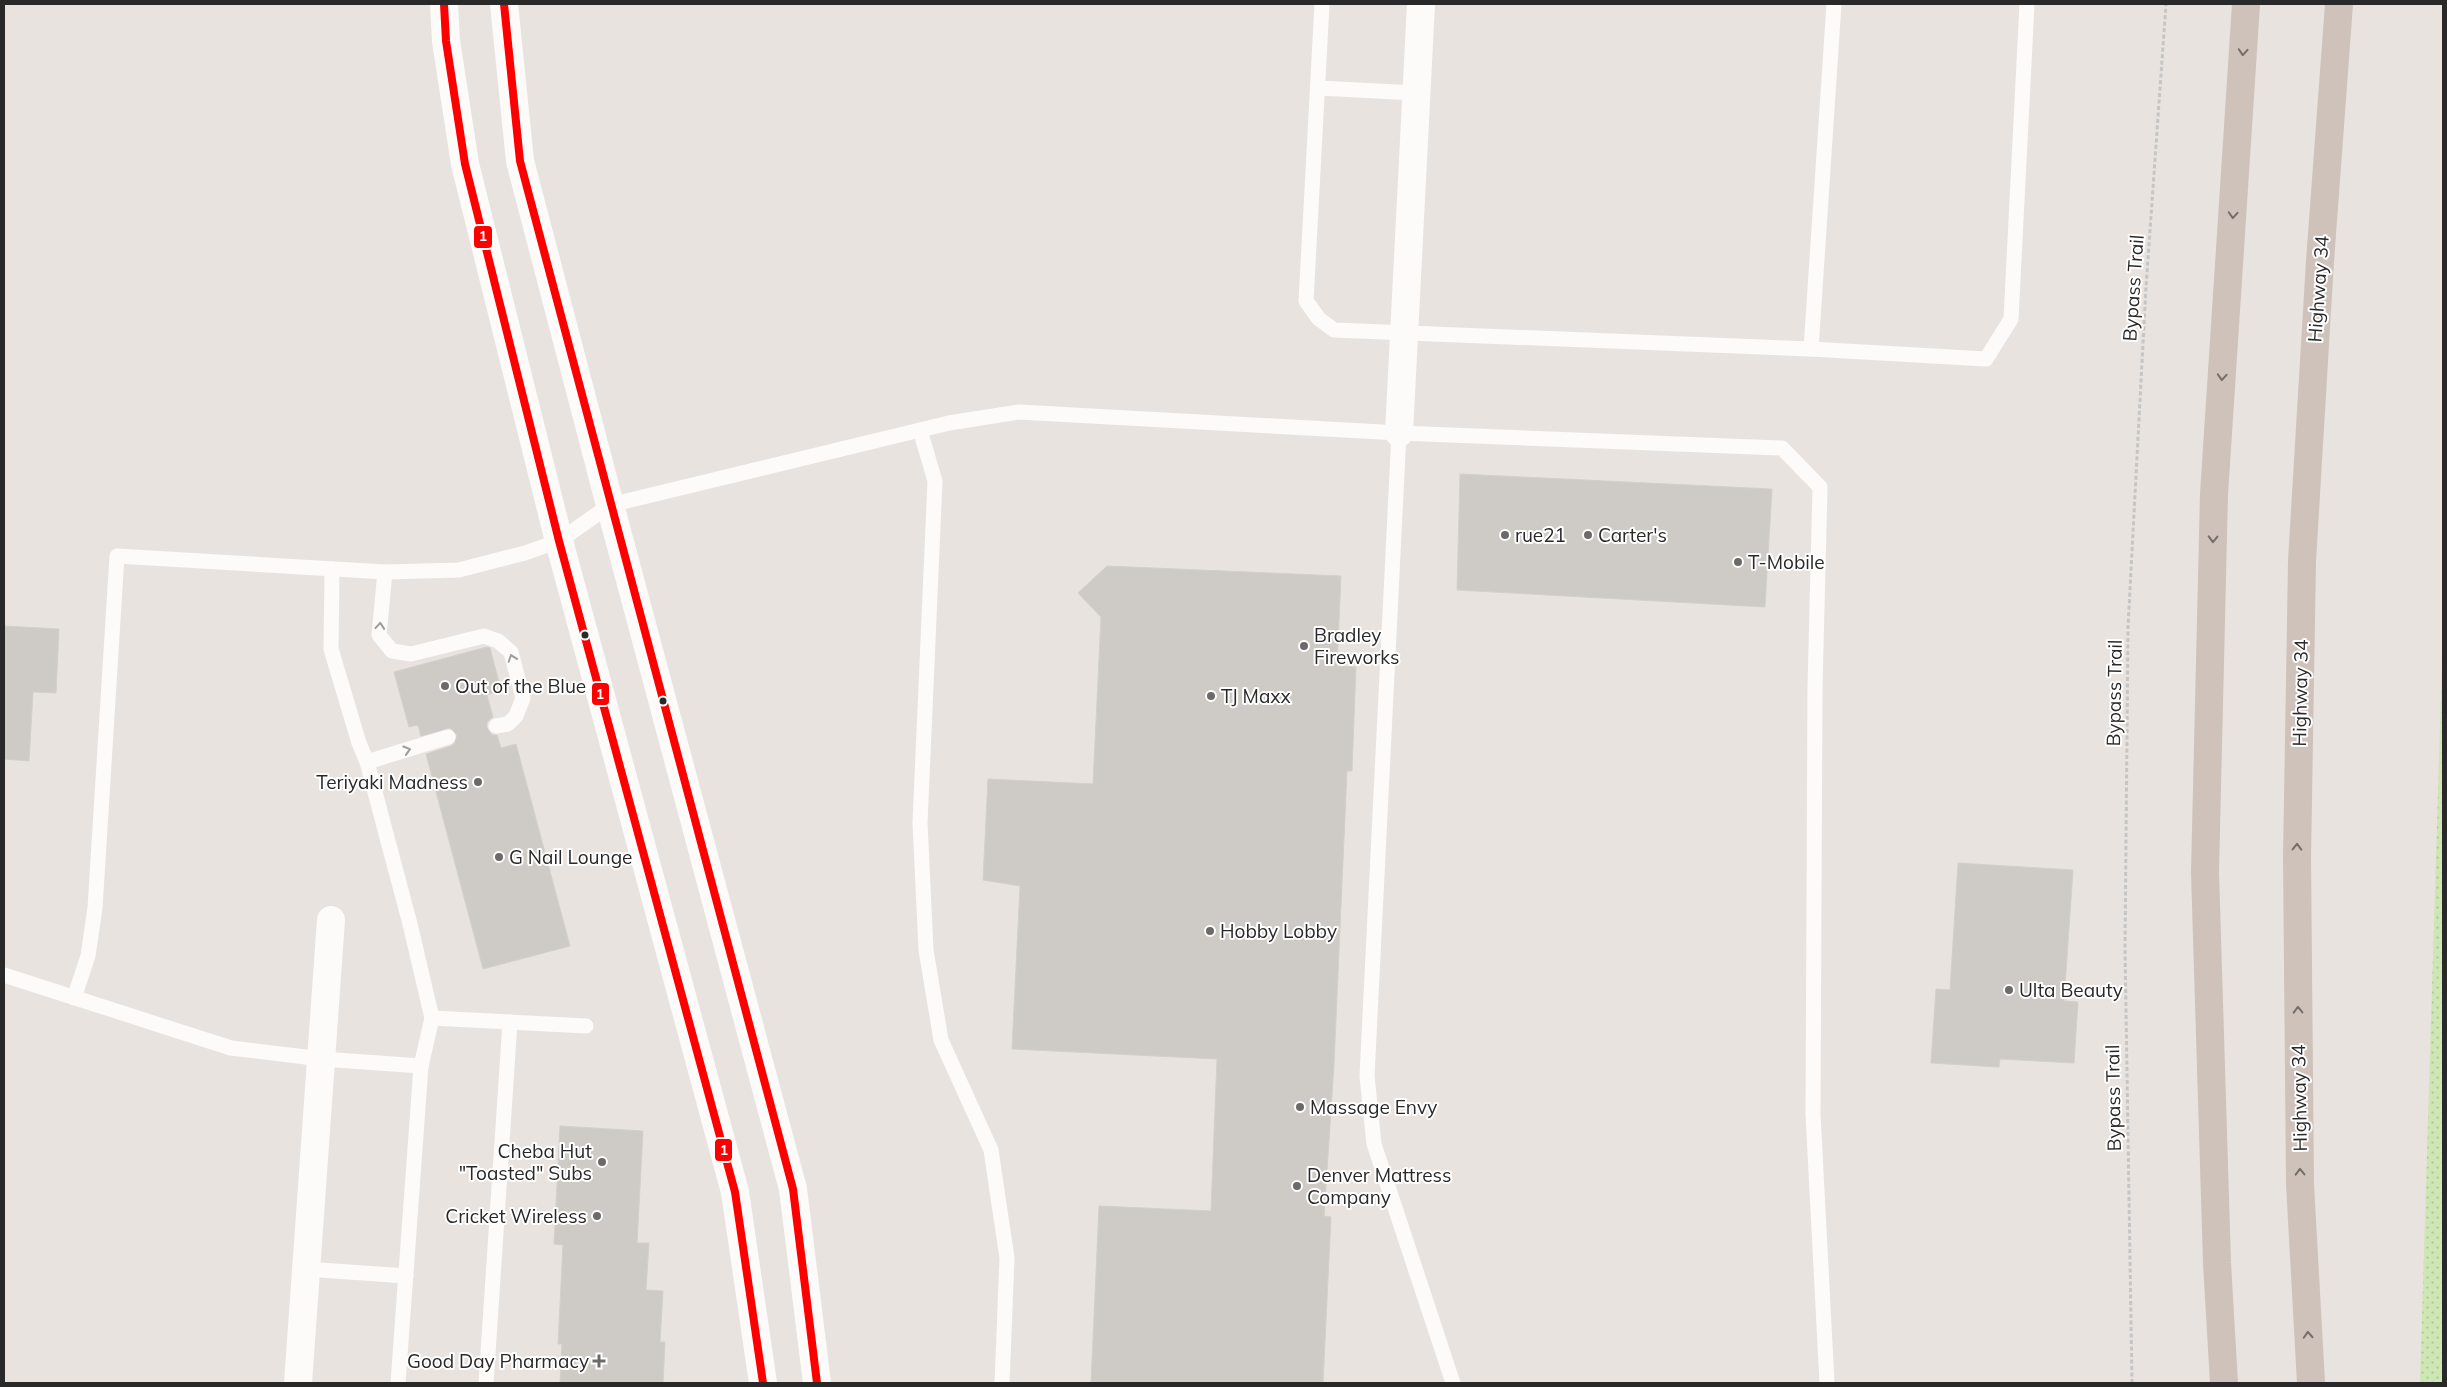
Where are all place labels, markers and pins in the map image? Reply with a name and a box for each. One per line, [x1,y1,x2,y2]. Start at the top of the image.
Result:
place label: rue21 [1515,523,1566,547]
place label: Carter's [1598,523,1667,547]
marker: rue21 [1499,529,1511,541]
marker: Carter's [1582,529,1594,541]
place label: T-Mobile [1748,550,1825,574]
marker: T-Mobile [1732,556,1744,568]
place label: Bradley Fireworks [1314,623,1399,669]
unlabelled marker [580,630,590,640]
marker: Bradley Fireworks [1298,640,1310,652]
place label: Out of the Blue [455,674,586,698]
marker: Out of the Blue [439,680,451,692]
place label: TJ Maxx [1221,684,1291,708]
marker: TJ Maxx [1205,690,1217,702]
unlabelled marker [658,696,668,706]
place label: Teriyaki Madness [316,770,468,794]
marker: Teriyaki Madness [472,776,484,788]
place label: G Nail Lounge [509,845,632,869]
marker: G Nail Lounge [493,851,505,863]
place label: Hobby Lobby [1220,919,1337,943]
marker: Hobby Lobby [1204,925,1216,937]
place label: Ulta Beauty [2019,978,2123,1002]
marker: Ulta Beauty [2003,984,2015,996]
place label: Massage Envy [1310,1095,1437,1119]
marker: Massage Envy [1294,1101,1306,1113]
place label: Cheba Hut "Toasted" Subs [459,1139,592,1185]
marker: Cheba Hut "Toasted" Subs [596,1156,608,1168]
place label: Denver Mattress Company [1307,1163,1451,1209]
marker: Denver Mattress Company [1291,1180,1303,1192]
place label: Cricket Wireless [445,1204,587,1228]
marker: Cricket Wireless [591,1210,603,1222]
place label: Good Day Pharmacy [407,1349,589,1373]
marker: Good Day Pharmacy [593,1355,605,1367]

